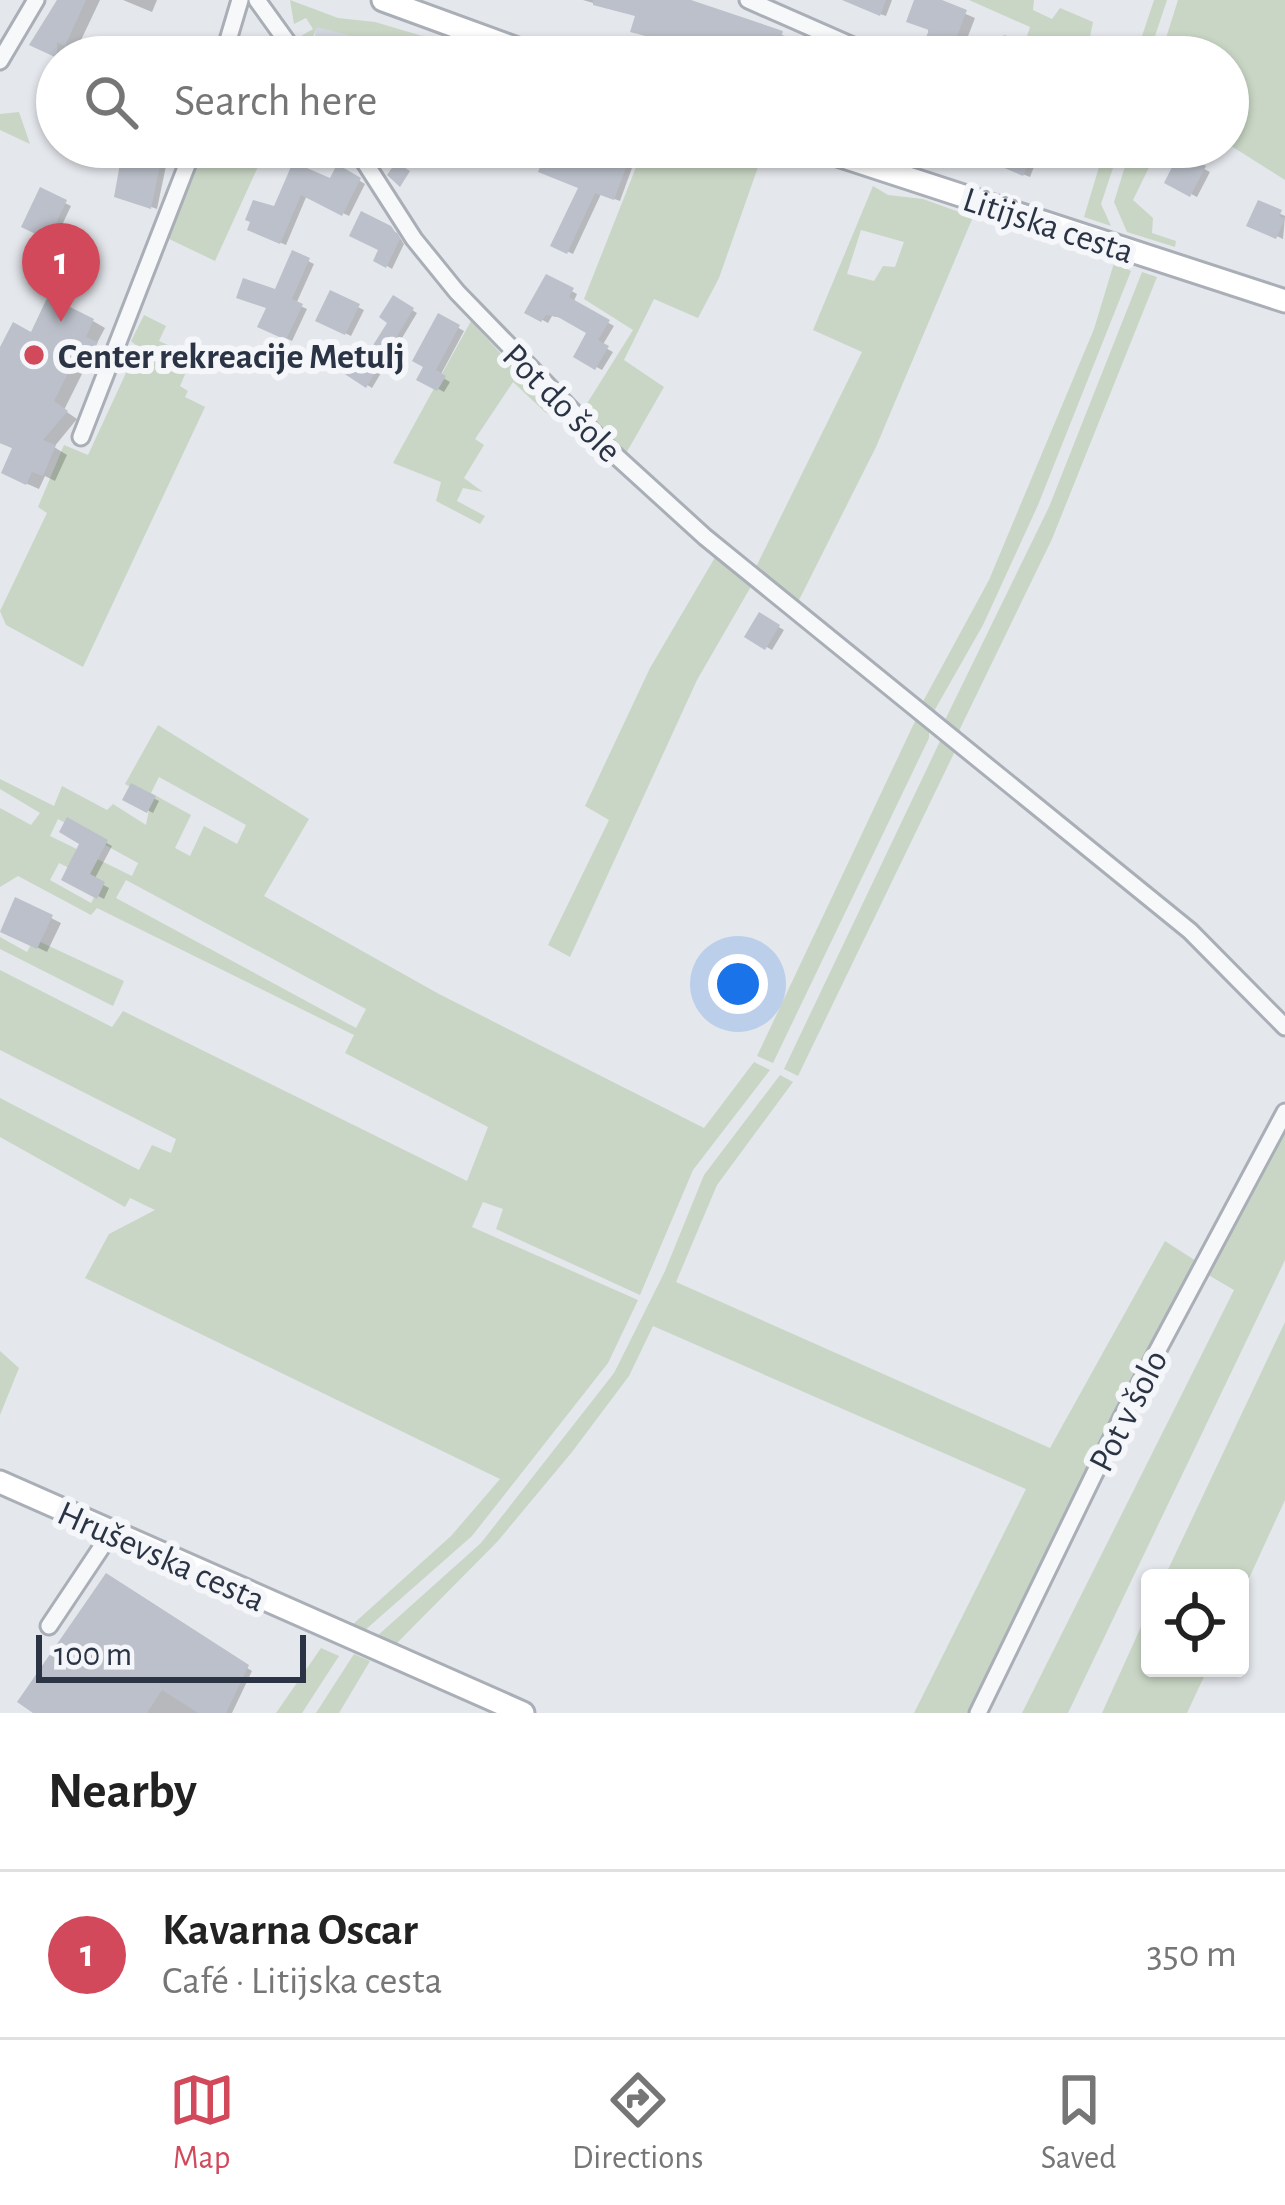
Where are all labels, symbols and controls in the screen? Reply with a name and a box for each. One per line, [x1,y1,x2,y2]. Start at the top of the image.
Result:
search box [36,36,1249,168]
icon: search [78,69,144,135]
text: Search here [174,79,377,124]
street label: Litijska cesta [959,181,1138,270]
pin: 1 [22,223,100,322]
street label: Pot do šole [495,337,628,470]
place label: Center rekreacije Metulj [58,339,405,375]
marker: Center rekreacije Metulj [21,342,47,368]
your location [708,954,768,1014]
street label: Pot v šolo [1083,1344,1175,1477]
street label: Hruševska cesta [52,1495,270,1619]
map controls [1141,1569,1249,1677]
button: locate [1141,1569,1249,1677]
scale bar [36,1629,306,1682]
text: 100 m [54,1639,132,1672]
text: Nearby [48,1766,197,1817]
text: Kavarna Oscar [162,1908,418,1953]
text: 1 [80,1935,94,1974]
text: 350 m [1146,1935,1237,1974]
text: Café · Litijska cesta [162,1962,442,2001]
tab: Map [169,2067,235,2179]
tab: Directions [572,2067,703,2179]
tab: Saved [1041,2067,1116,2179]

